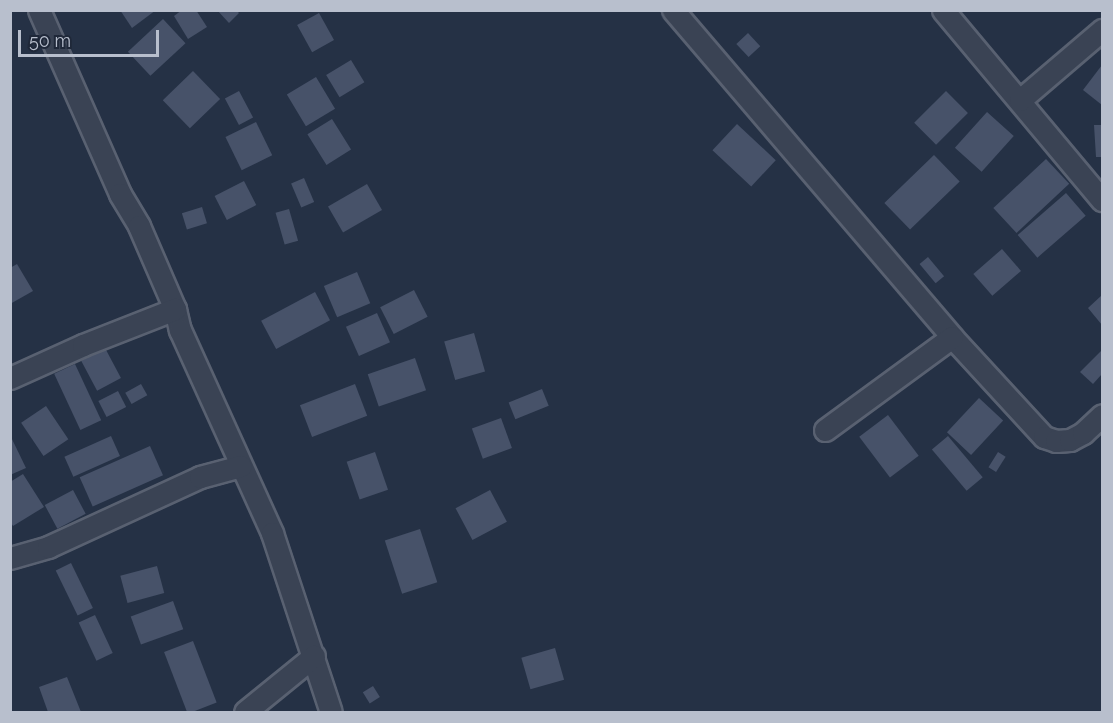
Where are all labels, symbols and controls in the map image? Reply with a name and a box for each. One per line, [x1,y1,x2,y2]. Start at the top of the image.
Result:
scale bar [21,18,162,56]
text: 50 m [29,30,71,51]

